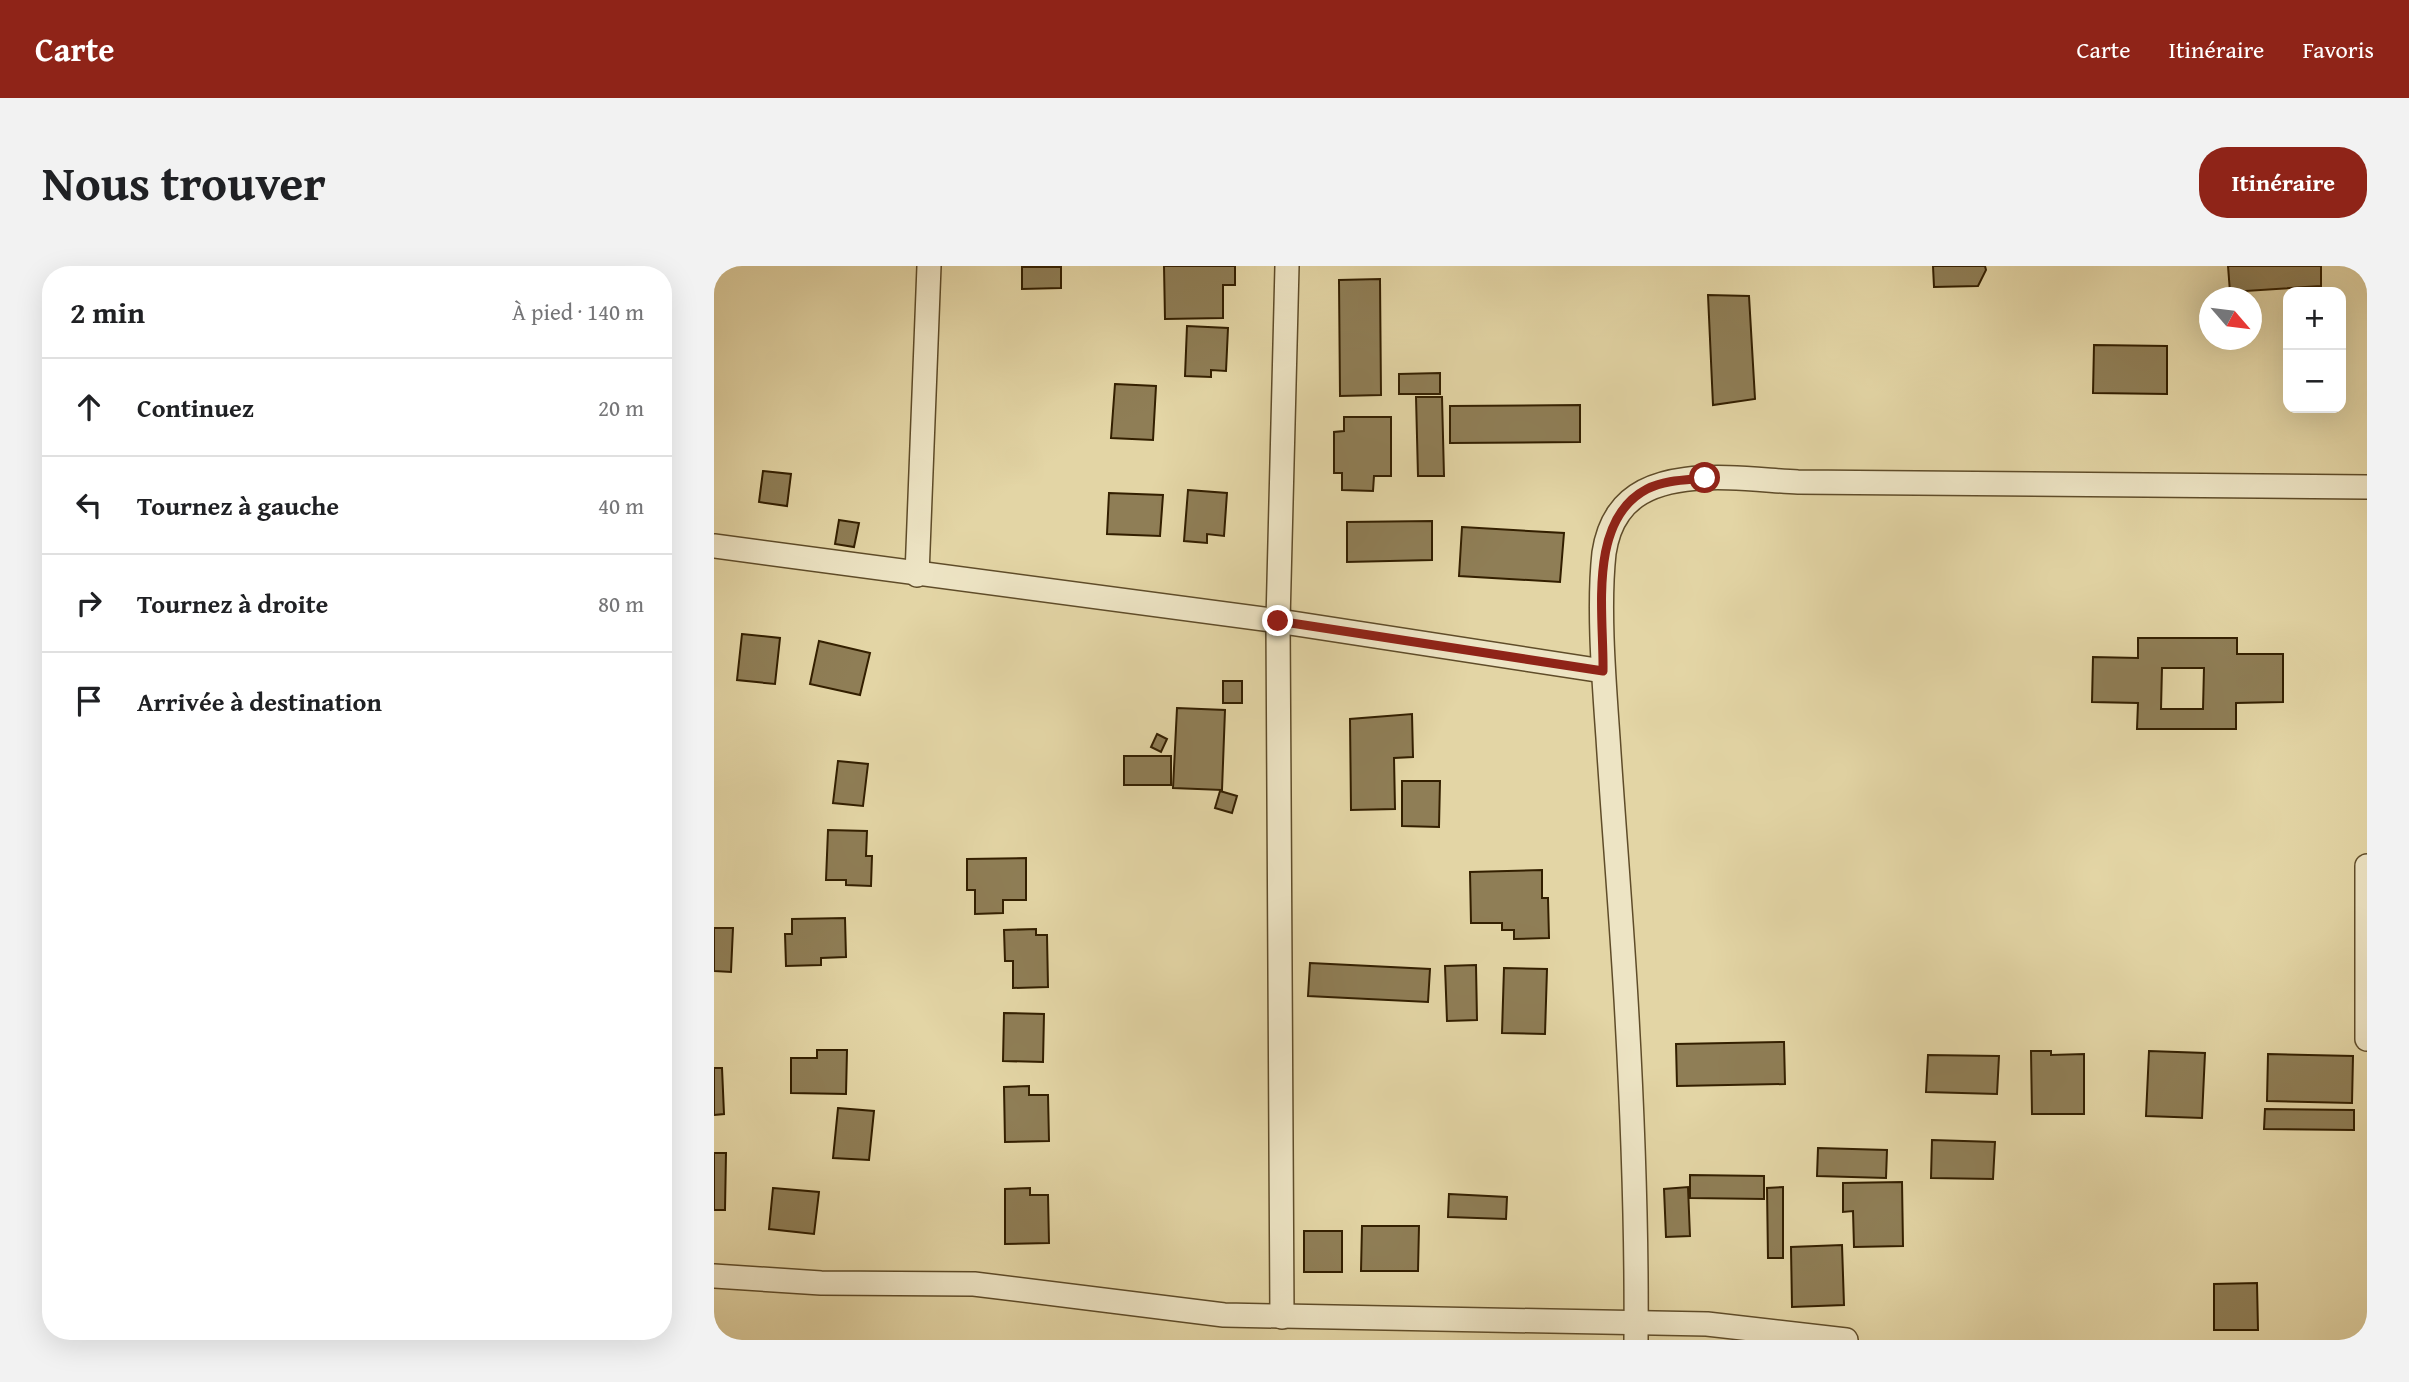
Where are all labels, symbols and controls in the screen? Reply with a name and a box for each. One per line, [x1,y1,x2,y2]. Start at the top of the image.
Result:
text: Carte [35,25,114,73]
text: Carte [2077,32,2131,67]
text: Itinéraire [2169,32,2264,67]
text: Favoris [2302,32,2374,67]
text: Nous trouver [42,146,326,218]
button: Itinéraire [2199,147,2367,218]
north arrow [2199,287,2262,350]
map controls [2283,287,2346,413]
button: + [2283,287,2346,350]
text: 2 min [70,290,145,334]
text: À pied · 140 m [512,295,644,328]
button: − [2283,350,2346,413]
icon: ahead [70,388,108,426]
text: Continuez [137,388,254,427]
text: 20 m [598,391,644,424]
route start [1689,462,1720,493]
icon: left [70,486,108,524]
text: Tournez à gauche [137,486,339,525]
text: 40 m [598,489,644,522]
icon: right [70,584,108,622]
text: Tournez à droite [137,584,328,623]
text: 80 m [598,587,644,620]
route end [1262,605,1293,636]
icon: arrive [70,682,108,720]
text: Arrivée à destination [137,682,382,721]

